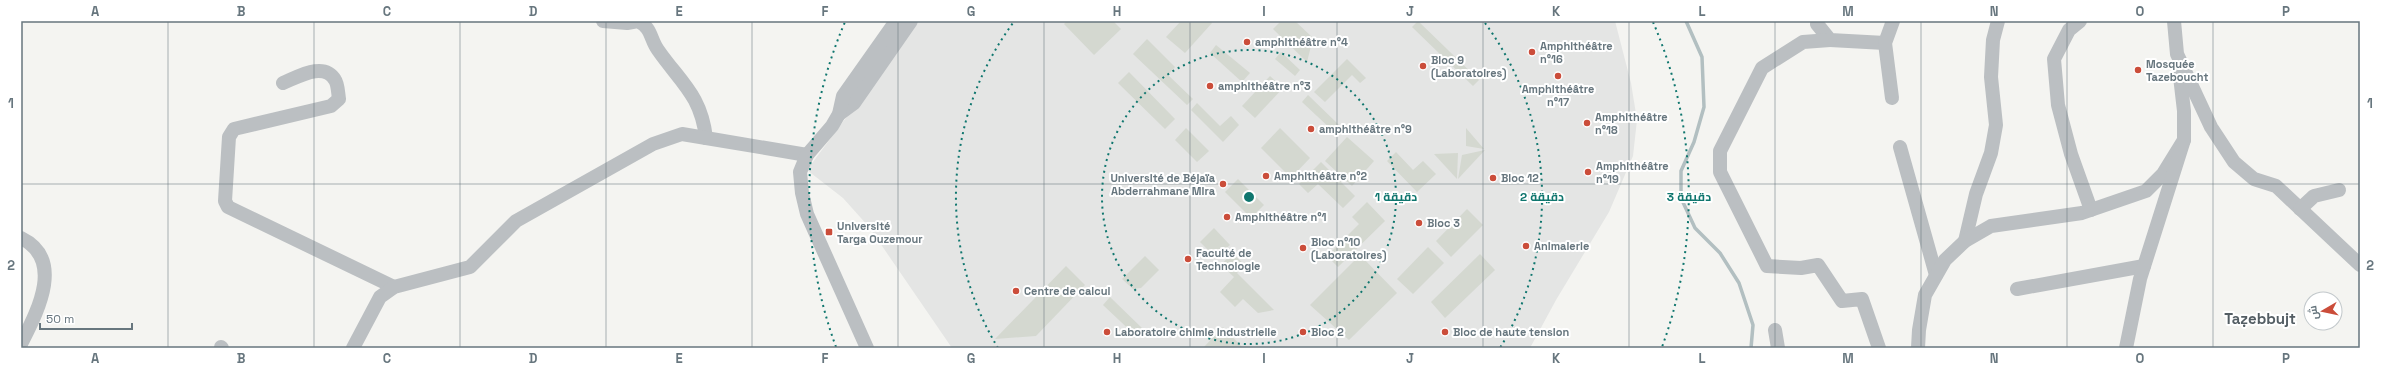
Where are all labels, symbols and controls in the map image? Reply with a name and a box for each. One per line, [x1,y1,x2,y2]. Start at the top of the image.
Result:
text: A [91,3,100,20]
text: B [237,3,246,20]
text: C [383,3,391,20]
text: D [529,3,538,20]
text: E [675,3,683,20]
text: F [822,3,829,20]
text: G [967,3,975,20]
text: H [1113,3,1121,20]
text: I [1262,3,1266,20]
text: J [1406,3,1414,20]
text: K [1552,3,1561,20]
text: L [1698,3,1706,20]
text: M [1842,3,1854,20]
text: N [1990,3,1998,20]
text: O [2136,3,2145,20]
text: P [2282,3,2290,20]
place label: amphithéâtre n°4 [1255,35,1348,49]
marker: amphithéâtre n°4 [1242,37,1252,47]
place label: Amphithéâtre n°16 [1540,39,1613,66]
marker: Amphithéâtre n°16 [1527,47,1537,57]
place label: Bloc 9 (Laboratoires) [1431,53,1507,81]
place label: Mosquée Tazeboucht [2146,57,2208,84]
marker: Bloc 9 (Laboratoires) [1418,61,1428,71]
marker: Mosquée Tazeboucht [2133,65,2143,75]
marker: Amphithéâtre n°17 [1553,71,1563,81]
place label: amphithéâtre n°3 [1218,79,1311,93]
marker: amphithéâtre n°3 [1205,81,1215,91]
place label: Amphithéâtre n°17 [1522,82,1594,109]
text: 1 [8,95,14,112]
text: 1 [2367,95,2373,112]
place label: Amphithéâtre n°18 [1595,110,1668,137]
marker: Amphithéâtre n°18 [1582,118,1592,128]
place label: amphithéâtre n°9 [1319,122,1412,136]
marker: amphithéâtre n°9 [1306,124,1316,134]
place label: Amphithéâtre n°19 [1596,159,1669,186]
marker: Amphithéâtre n°19 [1583,167,1593,177]
place label: Amphithéâtre n°2 [1274,169,1368,183]
place label: Université de Béjaïa Abderrahmane Mira [1110,171,1216,198]
marker: Amphithéâtre n°2 [1261,171,1271,181]
place label: Bloc 12 [1501,171,1539,185]
marker: Bloc 12 [1488,173,1498,183]
marker: Université de Béjaïa Abderrahmane Mira [1218,179,1228,189]
text: 1 دقيقة [1375,189,1417,205]
text: 2 دقيقة [1520,189,1564,205]
text: 3 دقيقة [1667,189,1711,205]
centre of rings [1242,190,1256,204]
place label: Amphithéâtre n°1 [1235,210,1327,224]
marker: Amphithéâtre n°1 [1222,212,1232,222]
place label: Bloc 3 [1427,216,1460,230]
marker: Bloc 3 [1414,218,1424,228]
place label: Université Targa Ouzemour [837,219,923,246]
marker: Université Targa Ouzemour [824,227,834,237]
place label: Bloc n°10 (Laboratoires) [1311,235,1387,263]
place label: Animalerie [1534,239,1589,253]
marker: Animalerie [1521,241,1531,251]
marker: Bloc n°10 (Laboratoires) [1298,243,1308,253]
place label: Faculté de Technologie [1196,246,1260,273]
marker: Faculté de Technologie [1183,254,1193,264]
text: 2 [7,257,15,274]
text: 2 [2366,257,2374,274]
place label: Centre de calcul [1024,284,1110,298]
marker: Centre de calcul [1011,286,1021,296]
north arrow [2303,291,2343,331]
text: ش [2305,304,2321,321]
scale bar [40,305,132,331]
district label: Taẓebbujt [2224,309,2296,328]
text: 50 m [46,311,74,327]
place label: Laboratoire chimie industrielle [1115,325,1277,339]
place label: Bloc 2 [1311,325,1344,339]
place label: Bloc de haute tension [1453,325,1569,339]
marker: Laboratoire chimie industrielle [1102,327,1112,337]
marker: Bloc 2 [1298,327,1308,337]
marker: Bloc de haute tension [1440,327,1450,337]
text: A [91,350,100,367]
text: B [237,350,246,367]
text: C [383,350,391,367]
text: D [529,350,538,367]
text: E [675,350,683,367]
text: F [822,350,829,367]
text: G [967,350,975,367]
text: H [1113,350,1121,367]
text: I [1262,350,1266,367]
text: J [1406,350,1414,367]
text: K [1552,350,1561,367]
text: L [1698,350,1706,367]
text: M [1842,350,1854,367]
text: N [1990,350,1998,367]
text: O [2136,350,2145,367]
text: P [2282,350,2290,367]

